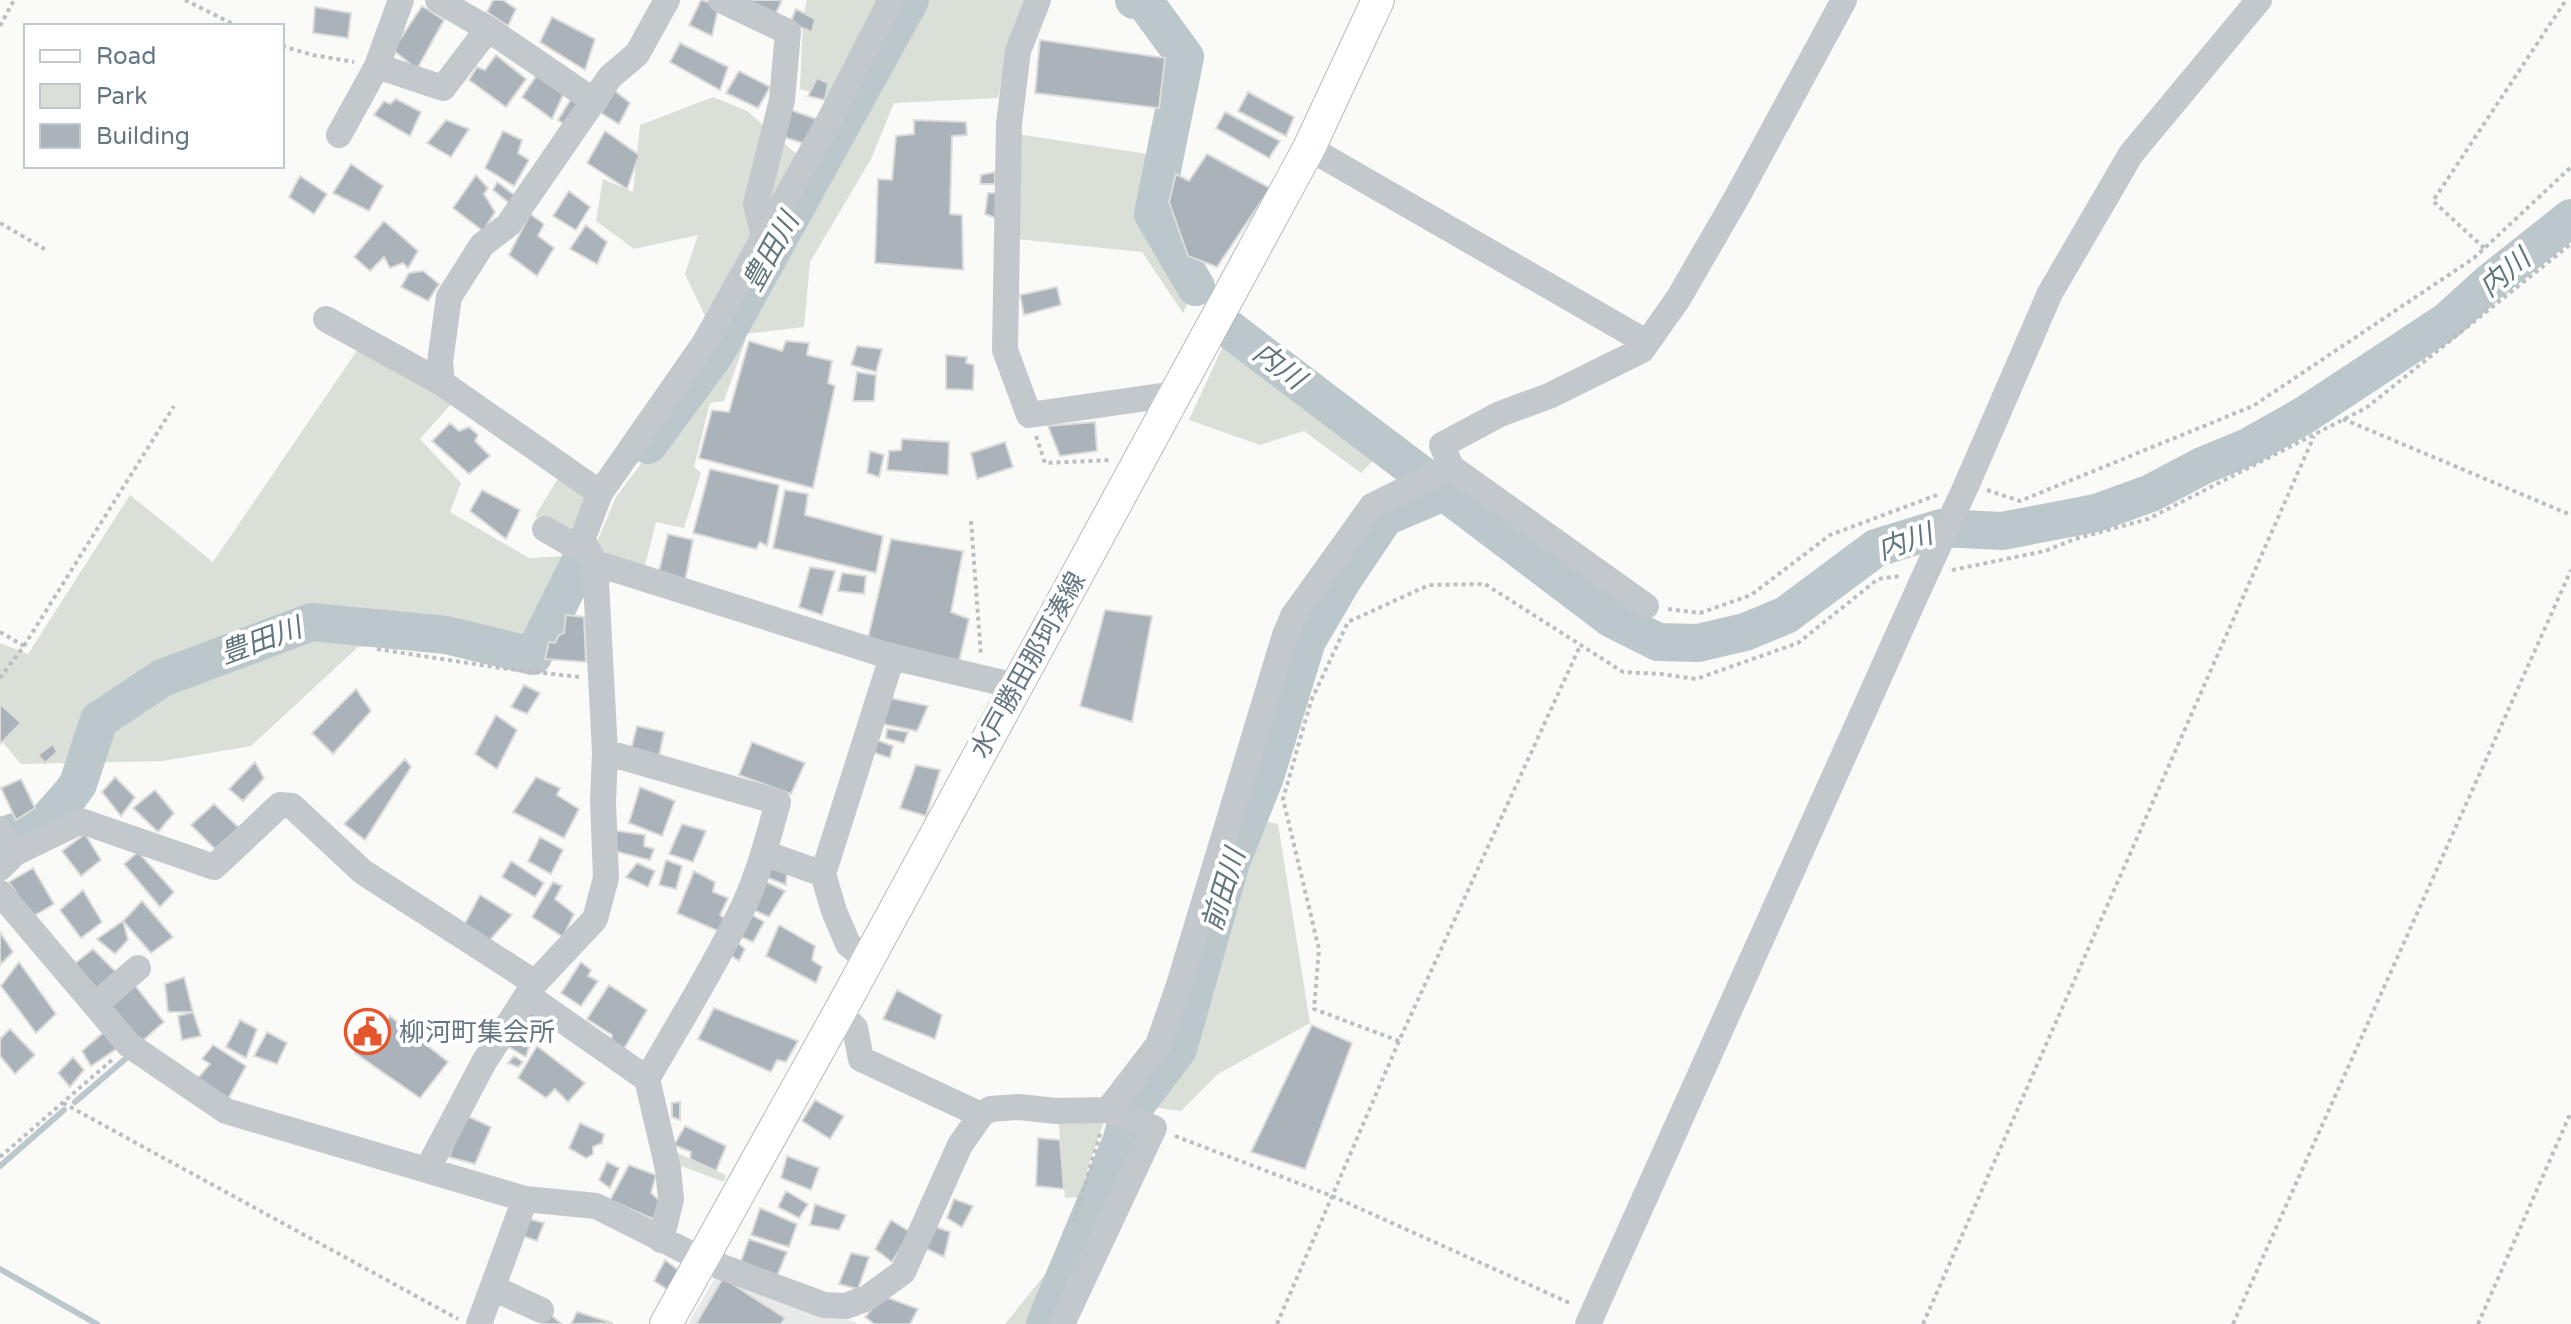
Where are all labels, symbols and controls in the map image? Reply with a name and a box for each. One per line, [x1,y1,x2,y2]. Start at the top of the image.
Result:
legend [24,24,284,168]
text: Road [96,42,156,71]
text: Park [96,82,147,111]
text: Building [96,122,190,151]
water label: 豊田川 [736,204,808,297]
water label: 内川 [2473,240,2540,304]
water label: 内川 [1246,336,1314,398]
water label: 内川 [1873,516,1940,567]
street label: 水戸勝田那珂湊線 [964,567,1092,763]
water label: 豊田川 [216,610,309,671]
water label: 前田川 [1195,842,1253,935]
public building icon: 柳河町集会所 [344,1008,392,1056]
place label: 柳河町集会所 [399,1017,555,1048]

